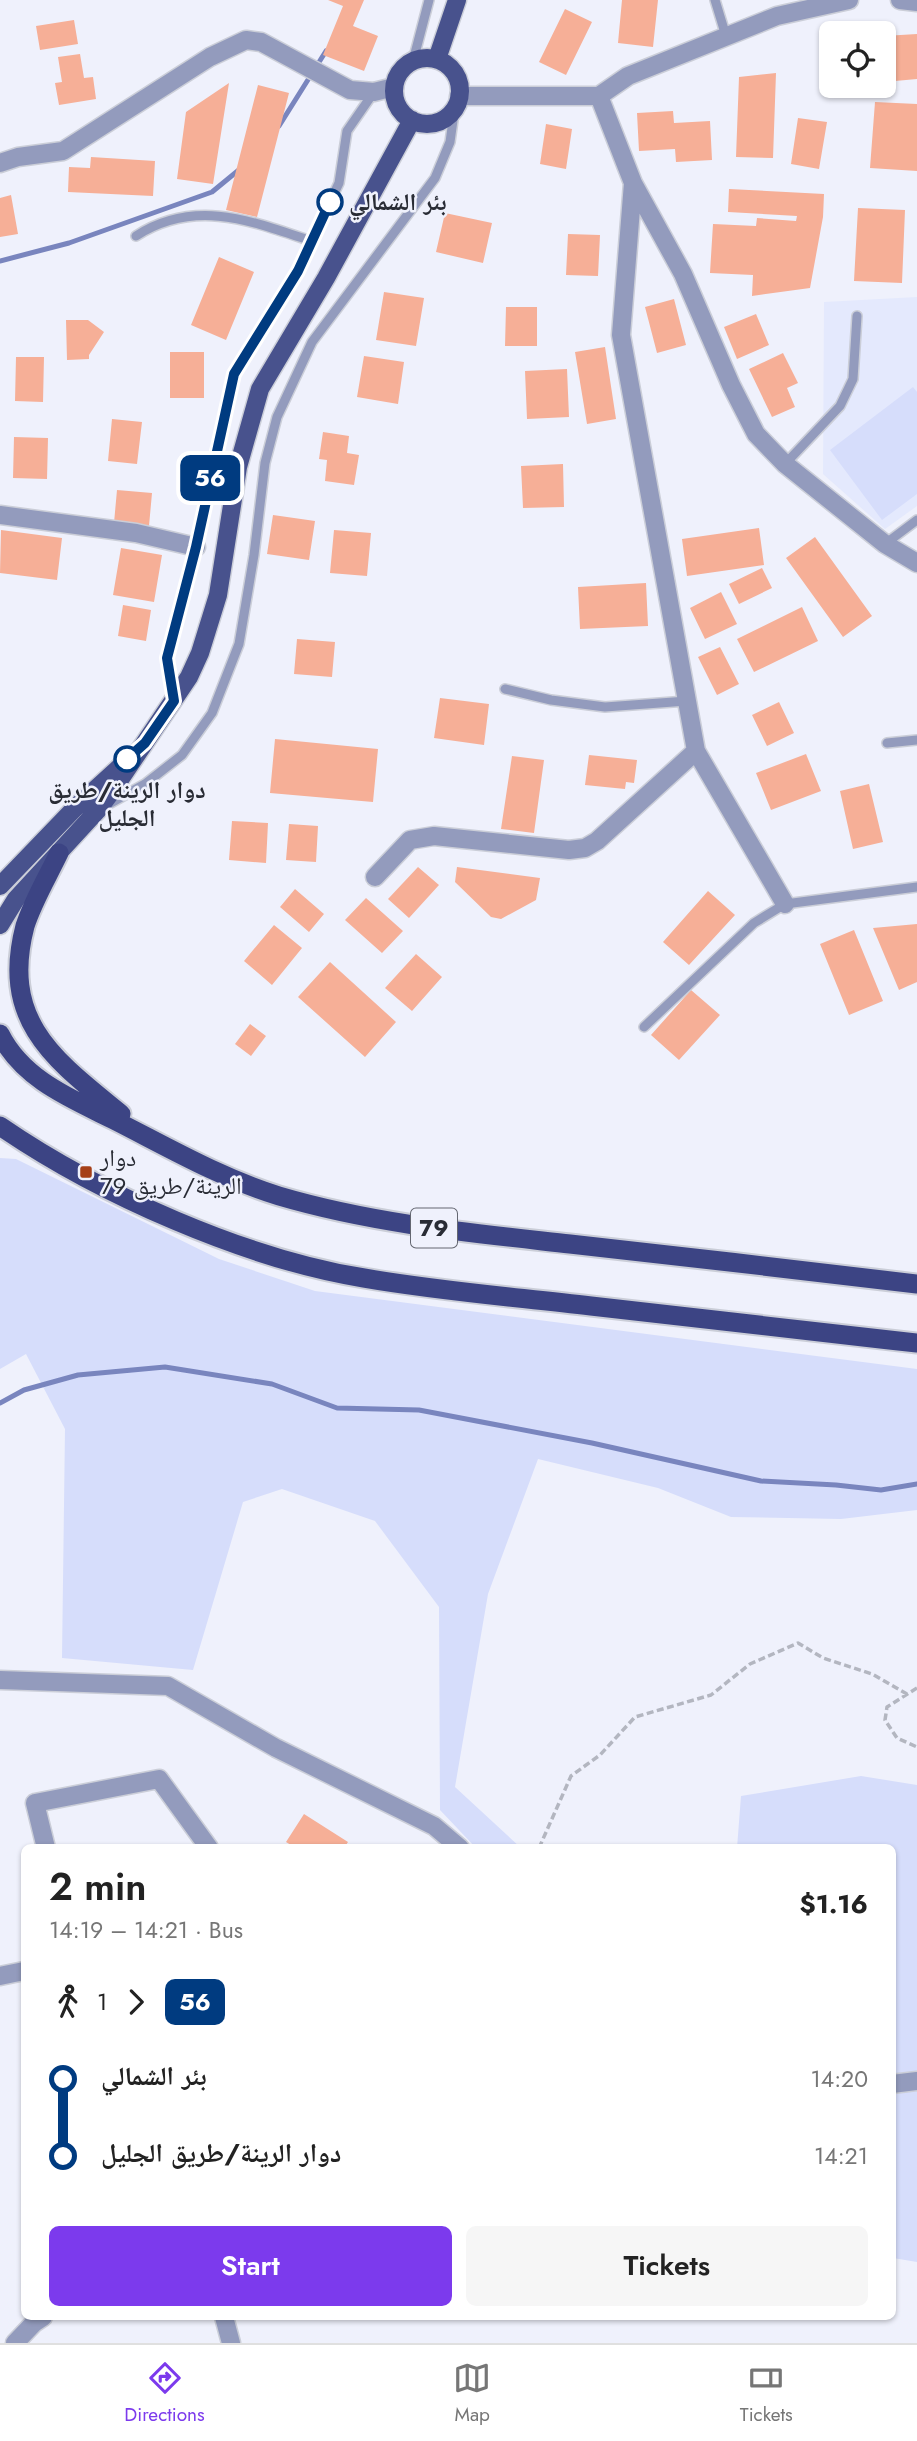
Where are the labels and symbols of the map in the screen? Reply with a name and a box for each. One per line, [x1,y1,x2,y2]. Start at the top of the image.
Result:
place label: بئر الشمالي [349,184,447,221]
marker: بئر الشمالي [317,189,343,215]
line badge: 56 [178,455,242,501]
marker: دوار الرينة/طريق الجليل [114,746,140,772]
place label: دوار الرينة/طريق الجليل [48,772,206,835]
place label: دوار الرينة/طريق 79 [99,1140,242,1203]
marker: دوار الرينة/طريق 79 [78,1164,94,1180]
road number: 79 [411,1208,457,1247]

